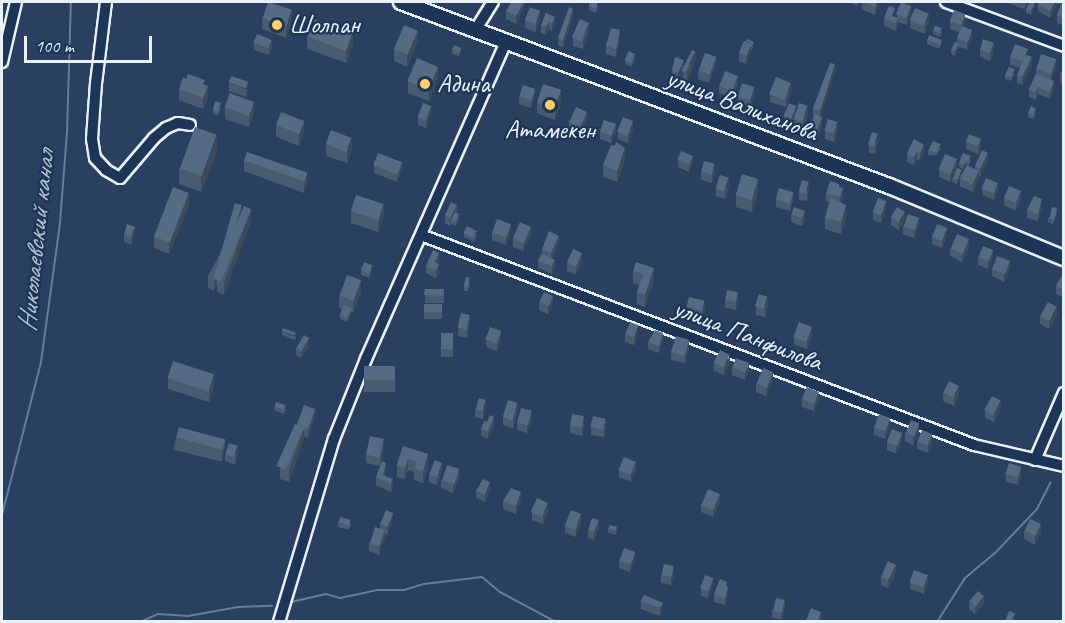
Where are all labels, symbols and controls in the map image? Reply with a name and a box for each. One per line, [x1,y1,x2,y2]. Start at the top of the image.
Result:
place label: Шолпан [289,9,360,41]
marker: Шолпан [270,18,284,32]
scale bar [27,24,154,62]
text: 100 m [35,35,74,57]
street label: улица Валиханова [662,62,822,148]
place label: Адина [437,68,490,100]
marker: Адина [418,77,432,91]
marker: Атамекен [543,98,557,112]
place label: Атамекен [505,114,595,146]
water label: Николаевский канал [10,149,62,333]
street label: улица Панфилова [669,292,827,378]

